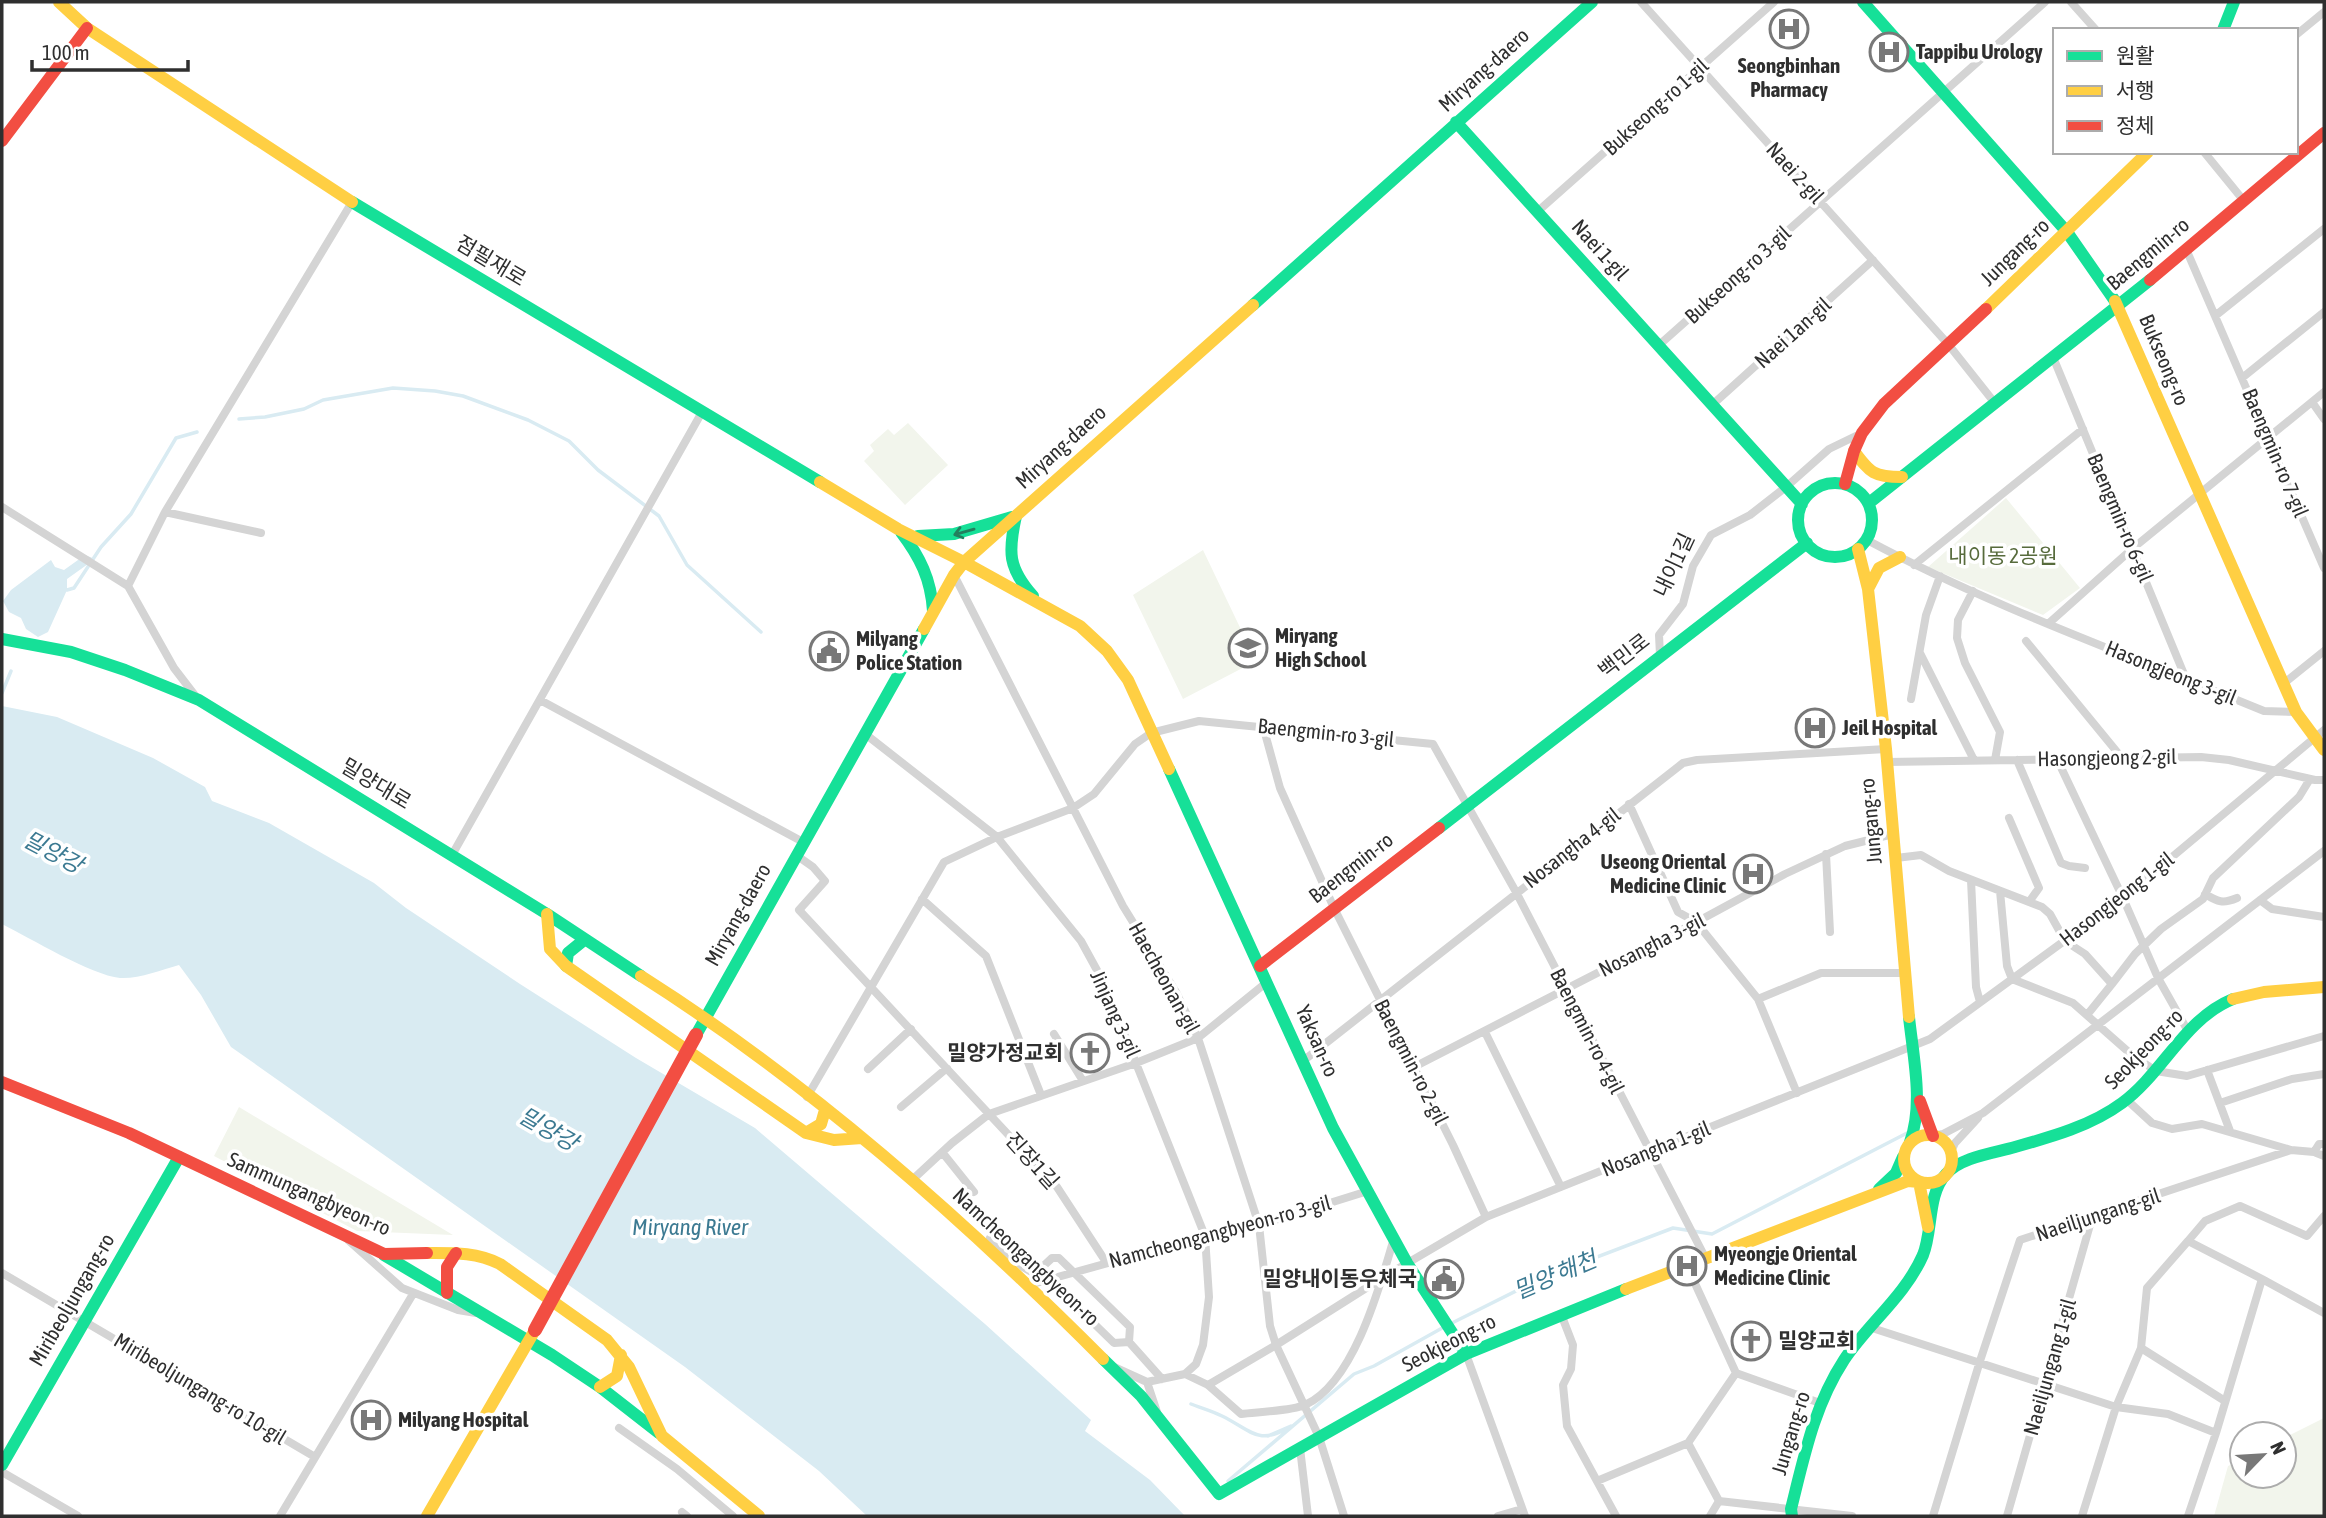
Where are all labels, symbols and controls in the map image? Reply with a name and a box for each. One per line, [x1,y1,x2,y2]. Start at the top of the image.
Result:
hospital icon: Seongbinhan Pharmacy [1768,8,1810,50]
street label: Miryang-daero [1433,23,1533,116]
scale bar [32,28,187,72]
legend [2053,28,2298,154]
hospital icon: Tappibu Urology [1868,31,1910,73]
place label: Tappibu Urology [1916,39,2043,63]
text: 100 m [42,40,90,64]
text: 원활 [2116,43,2155,67]
street label: Bukseong-ro 1-gil [1598,53,1713,160]
place label: Seongbinhan Pharmacy [1738,53,1840,101]
text: 서행 [2116,78,2155,102]
text: 정체 [2116,113,2155,137]
street label: Naei 2-gil [1762,137,1830,208]
street label: Baengmin-ro [2101,212,2193,295]
street label: Jungang-ro [1975,213,2054,290]
street label: Naei 1-gil [1567,214,1634,285]
street label: Bukseong-ro 3-gil [1680,220,1795,328]
street label: 점필재로 [452,230,531,290]
street label: Naei 1an-gil [1749,292,1836,373]
street label: Bukseong-ro [2135,310,2195,409]
street label: Baengmin-ro 7-gil [2238,385,2314,521]
street label: Miryang-daero [1010,400,1110,493]
street label: Baengmin-ro 6-gil [2083,450,2159,586]
one-way arrow [954,526,976,539]
street label: 내이1길 [1648,529,1698,600]
park label: 내이동 2공원 [1948,543,2058,567]
place label: Miryang High School [1275,623,1367,671]
place label: Milyang Police Station [856,626,962,674]
school or university icon: Miryang High School [1227,627,1269,669]
street label: 백민로 [1593,628,1654,683]
public building icon: Milyang Police Station [808,630,850,672]
street label: Hasongjeong 3-gil [2102,635,2241,709]
hospital icon: Jeil Hospital [1794,707,1836,749]
street label: Baengmin-ro 3-gil [1257,713,1396,751]
place label: Jeil Hospital [1841,715,1938,739]
street label: Hasongjeong 2-gil [2037,744,2177,770]
street label: 밀양대로 [337,753,416,813]
street label: Jungang-ro [1854,777,1886,865]
street label: Nosangha 4-gil [1518,802,1625,892]
water label: 밀양강 [19,826,90,880]
street label: Baengmin-ro [1304,827,1397,907]
street label: Hasongjeong 1-gil [2055,846,2179,950]
place label: Useong Oriental Medicine Clinic [1600,849,1726,897]
hospital icon: Useong Oriental Medicine Clinic [1732,853,1774,895]
street label: Miryang-daero [699,859,775,970]
street label: Nosangha 3-gil [1594,907,1709,981]
street label: Haecheonan-gil [1124,918,1206,1038]
street label: Baengmin-ro 4-gil [1546,964,1630,1098]
street label: Jinjang 3-gil [1086,966,1146,1061]
street label: Baengmin-ro 2-gil [1370,995,1454,1129]
street label: Yaksan-ro [1292,1001,1344,1080]
street label: Seokjeong-ro [2099,1003,2187,1093]
church icon: 밀양가정교회 [1069,1032,1111,1074]
place label: 밀양가정교회 [947,1040,1063,1064]
water label: 밀양강 [514,1102,584,1158]
street label: Nosangha 1-gil [1598,1115,1714,1181]
street label: 진장1길 [1001,1127,1064,1194]
street label: Sammungangbyeon-ro [224,1146,395,1240]
street label: Namcheongangbyeon-ro [949,1182,1105,1330]
street label: Naeiljungang-gil [2032,1182,2163,1245]
street label: Namcheongangbyeon-ro 3-gil [1106,1190,1334,1272]
water label: Miryang River [632,1214,749,1240]
street label: Miribeoljungang-ro [24,1229,119,1370]
place label: Myeongje Oriental Medicine Clinic [1714,1241,1857,1289]
water label: 밀양 해천 [1510,1245,1603,1304]
hospital icon: Myeongje Oriental Medicine Clinic [1666,1245,1708,1287]
public building icon: 밀양내이동우체국 [1423,1258,1465,1300]
place label: 밀양내이동우체국 [1262,1266,1417,1290]
street label: Naeiljungang 1-gil [2018,1295,2080,1438]
street label: Seokjeong-ro [1398,1308,1499,1376]
church icon: 밀양교회 [1730,1320,1772,1362]
street label: Miribeoljungang-ro 10-gil [110,1327,291,1449]
place label: 밀양교회 [1778,1328,1855,1352]
street label: Jungang-ro [1766,1388,1814,1477]
hospital icon: Milyang Hospital [350,1399,392,1441]
place label: Milyang Hospital [398,1407,529,1431]
north arrow [2228,1420,2298,1490]
text: N [2266,1438,2291,1458]

